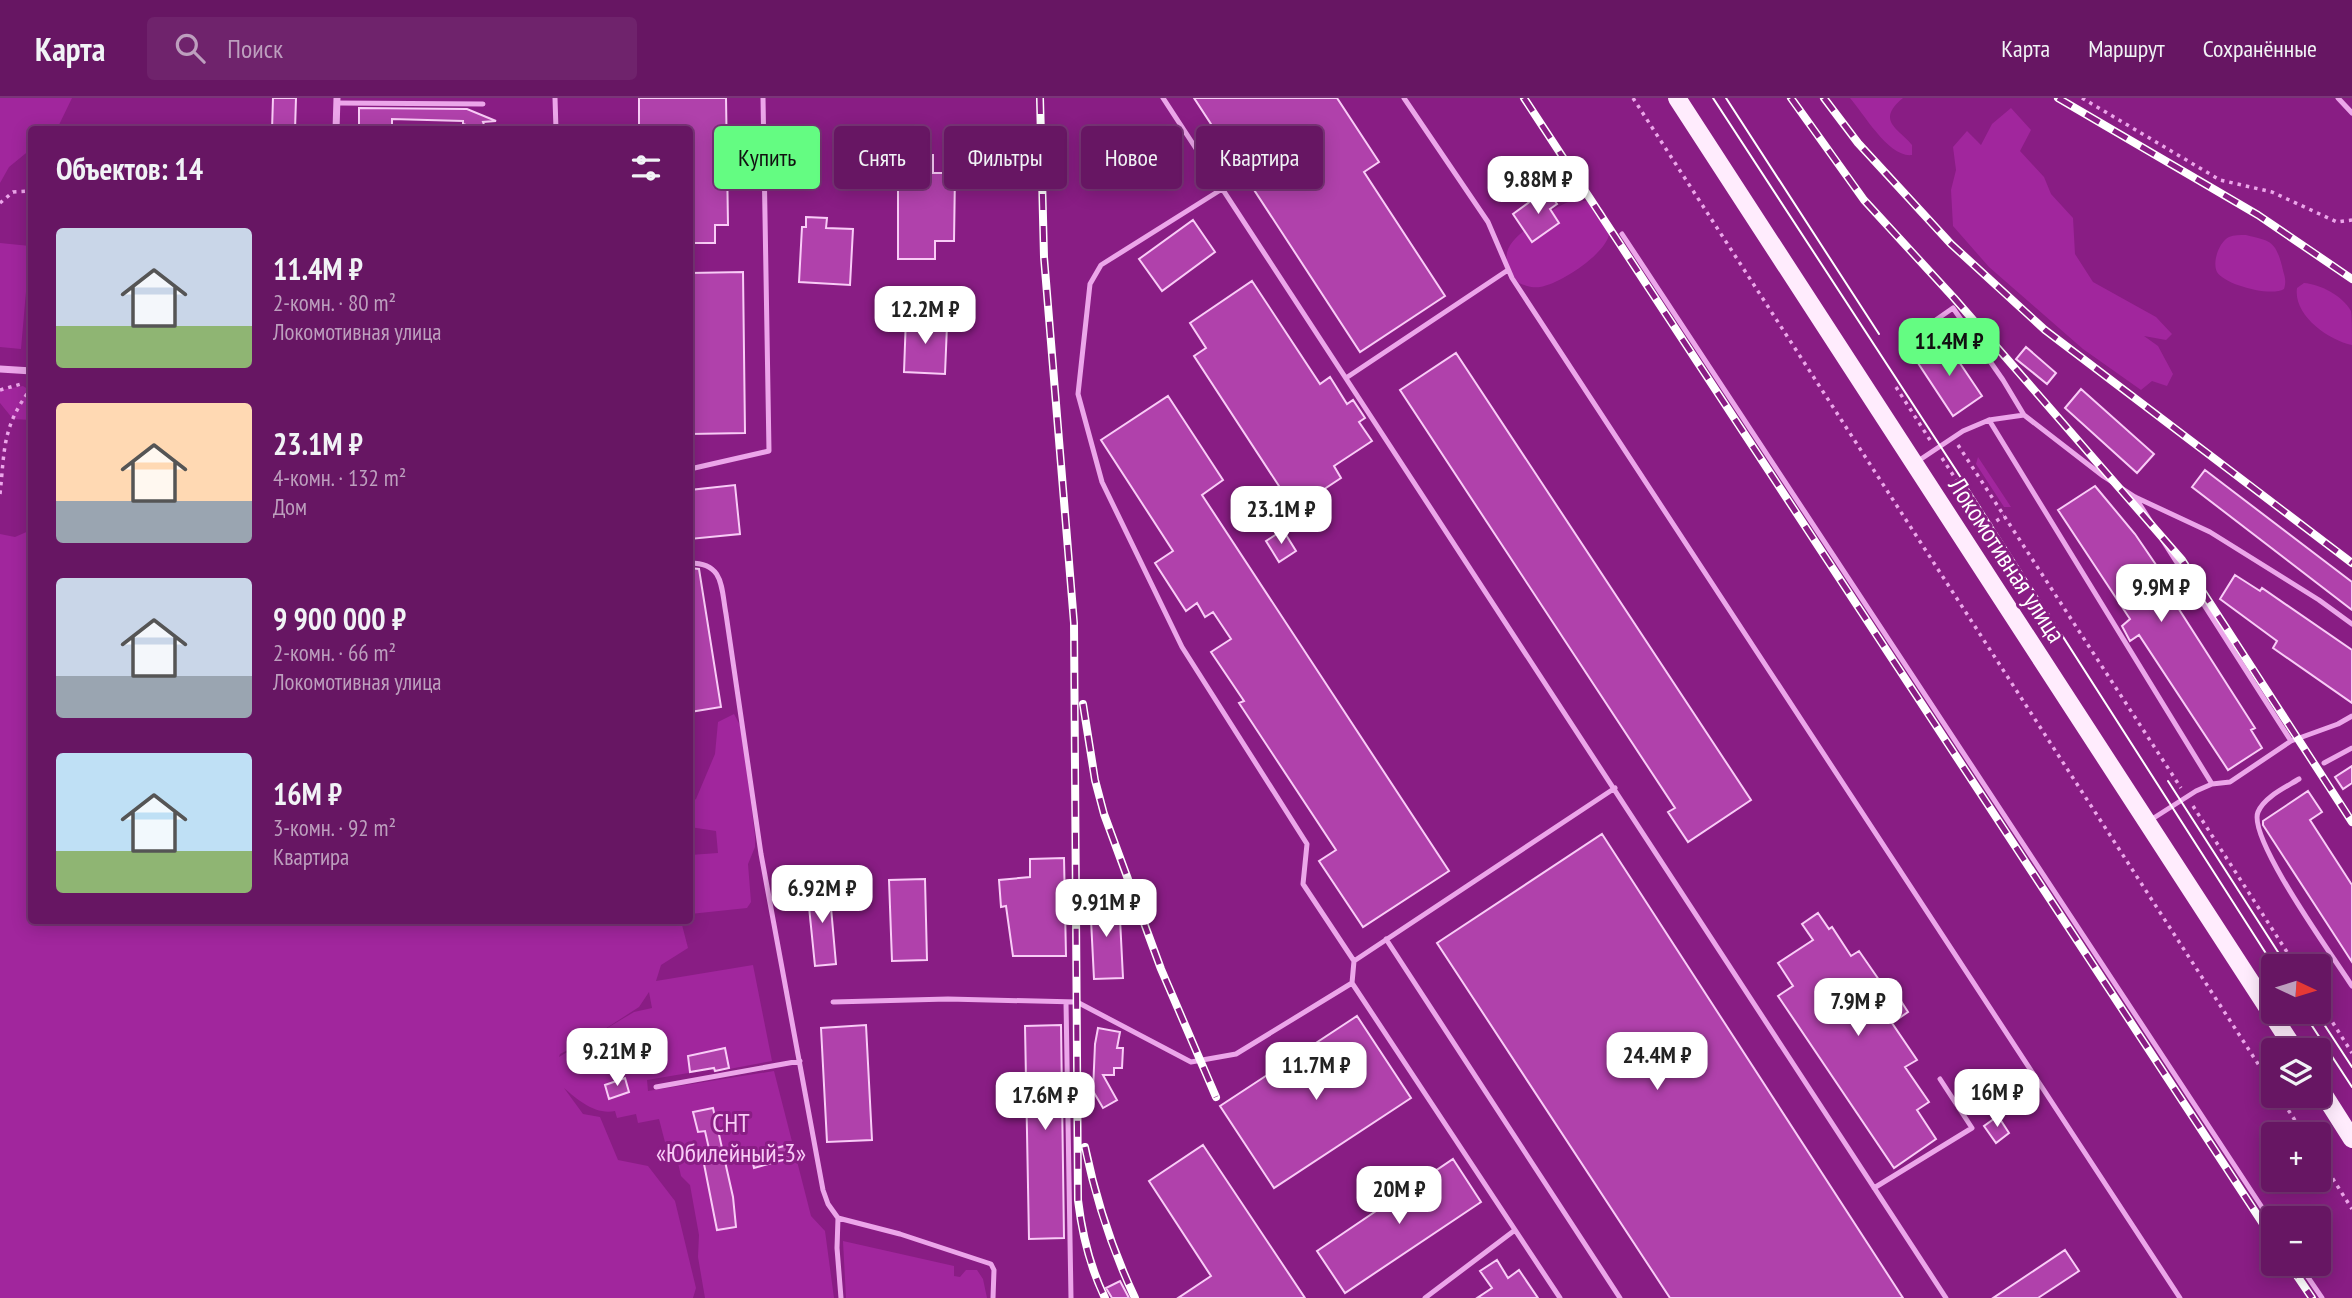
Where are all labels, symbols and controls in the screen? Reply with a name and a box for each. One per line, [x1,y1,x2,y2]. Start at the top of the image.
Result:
search box [147,17,637,80]
text: Карта [35,27,105,70]
icon: search [171,29,209,67]
text: Поиск [227,32,283,65]
text: Карта [2001,33,2050,64]
text: Маршрут [2088,33,2165,64]
text: Сохранённые [2203,33,2317,64]
chip: Купить [714,126,820,189]
chip: Снять [834,126,930,189]
chip: Фильтры [944,126,1067,189]
chip: Новое [1081,126,1182,189]
chip: Квартира [1196,126,1323,189]
text: Объектов: 14 [56,149,203,188]
icon: filters [627,149,665,187]
pin: 9.88M ₽ [1473,156,1603,216]
text: 9.88M ₽ [1504,164,1572,193]
text: 11.4M ₽ [273,249,363,288]
icon: home [112,256,196,340]
pin: 12.2M ₽ [860,286,990,346]
text: 2-комн. · 80 m² [273,288,396,317]
text: 12.2M ₽ [891,294,959,323]
text: Локомотивная улица [273,317,442,346]
pin: 11.4M ₽ [1884,318,2014,378]
text: 11.4M ₽ [1915,326,1983,355]
text: 23.1M ₽ [273,424,363,463]
icon: home [112,431,196,515]
text: 4-комн. · 132 m² [273,463,406,492]
street label: Локомотивная улица [1941,470,2073,649]
pin: 23.1M ₽ [1216,486,1346,546]
text: Дом [273,492,307,521]
text: 23.1M ₽ [1247,494,1315,523]
pin: 9.9M ₽ [2104,564,2218,624]
text: 9.9M ₽ [2132,572,2190,601]
text: 9 900 000 ₽ [273,599,406,638]
icon: home [112,606,196,690]
text: 2-комн. · 66 m² [273,638,396,667]
text: Локомотивная улица [273,667,442,696]
text: 16M ₽ [273,774,342,813]
icon: home [112,781,196,865]
text: 3-комн. · 92 m² [273,813,396,842]
text: Квартира [273,842,349,871]
pin: 6.92M ₽ [757,866,887,925]
text: 6.92M ₽ [788,873,856,902]
pin: 9.91M ₽ [1041,880,1171,939]
text: 9.91M ₽ [1072,887,1140,916]
north arrow [2261,954,2331,1024]
map controls [2261,954,2331,1276]
pin: 7.9M ₽ [1801,978,1915,1038]
text: 7.9M ₽ [1830,986,1886,1015]
pin: 9.21M ₽ [552,1028,682,1088]
pin: 24.4M ₽ [1592,1032,1722,1092]
text: 9.21M ₽ [583,1036,651,1065]
button: layers [2261,1038,2331,1108]
text: 24.4M ₽ [1623,1040,1691,1069]
pin: 11.7M ₽ [1251,1042,1381,1102]
text: 11.7M ₽ [1282,1050,1350,1079]
pin: 16M ₽ [1948,1070,2046,1129]
pin: 17.6M ₽ [980,1072,1110,1132]
text: 16M ₽ [1971,1077,2023,1106]
text: 17.6M ₽ [1012,1080,1078,1109]
park label: СНТ «Юбилейный-3» [656,1106,806,1169]
button: + [2261,1122,2331,1192]
pin: 20M ₽ [1350,1166,1448,1226]
text: 20M ₽ [1373,1174,1425,1203]
button: − [2261,1206,2331,1276]

